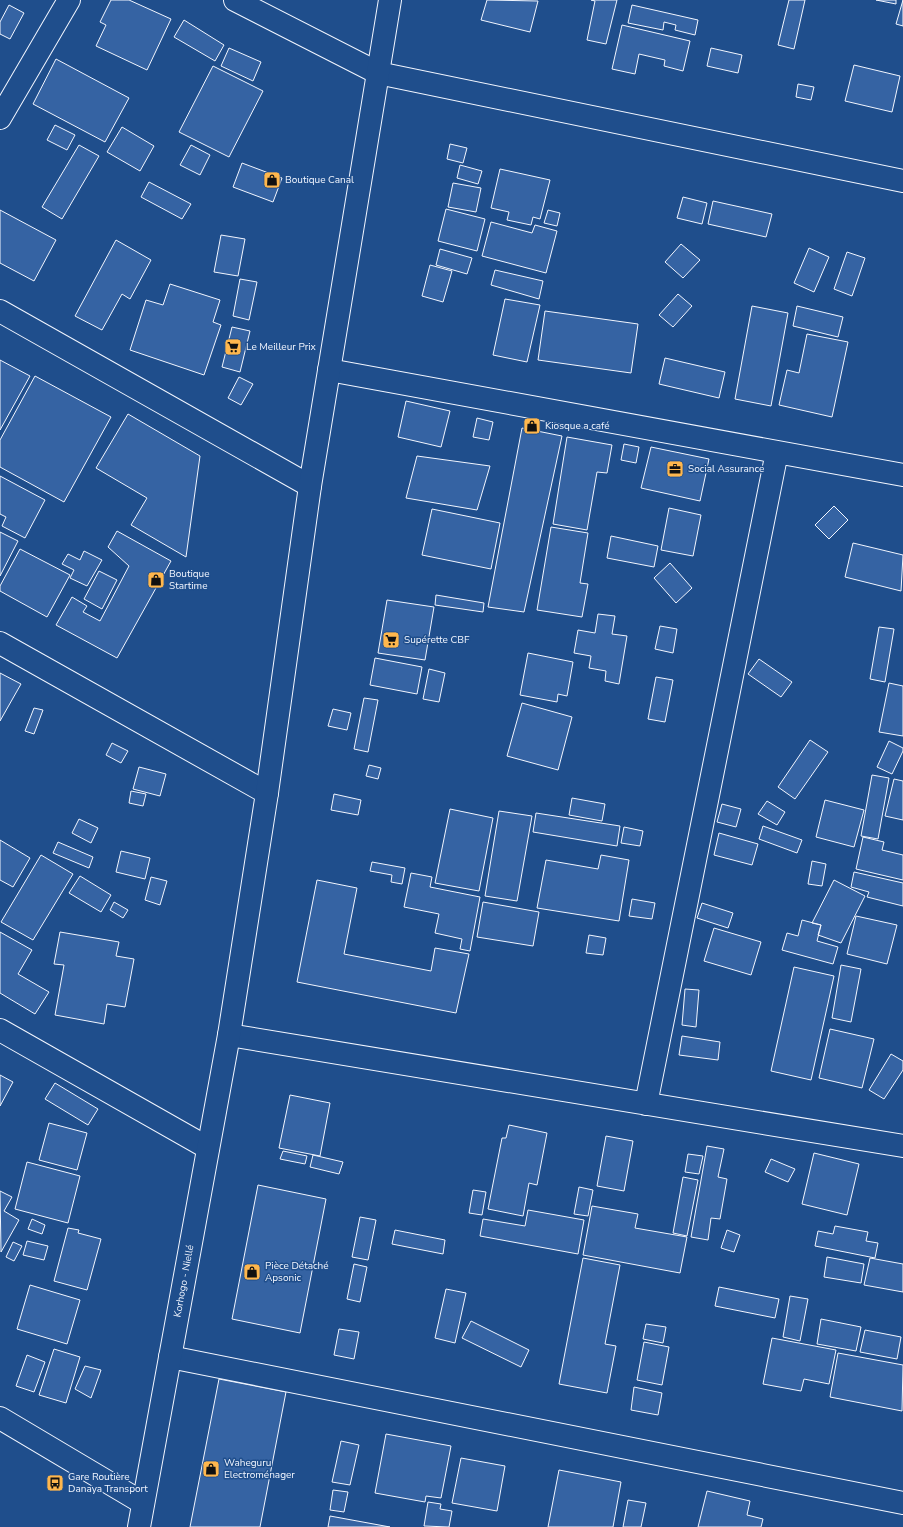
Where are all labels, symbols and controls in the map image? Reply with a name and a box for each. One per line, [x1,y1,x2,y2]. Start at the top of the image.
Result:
shop icon: Boutique Canal [262,170,282,190]
place label: Boutique Canal [285,173,354,187]
supermarket icon: Le Meilleur Prix [223,337,243,357]
place label: Le Meilleur Prix [246,340,317,354]
shop icon: Kiosque a café [522,416,542,436]
place label: Kiosque a café [545,419,610,433]
office icon: Social Assurance [665,459,685,479]
place label: Social Assurance [688,462,764,476]
place label: Boutique Startime [169,567,210,593]
shop icon: Boutique Startime [146,570,166,590]
supermarket icon: Supérette CBF [381,630,401,650]
place label: Supérette CBF [404,633,470,647]
street label: Korhogo - Niellé [170,1244,197,1319]
place label: Pièce Détaché Apsonic [265,1259,329,1285]
shop icon: Pièce Détaché Apsonic [242,1262,262,1282]
place label: Waheguru Electroménager [224,1456,295,1482]
shop icon: Waheguru Electroménager [201,1459,221,1479]
place label: Gare Routière Danaya Transport [68,1470,148,1496]
bus stop icon: Gare Routière Danaya Transport [45,1473,65,1493]

